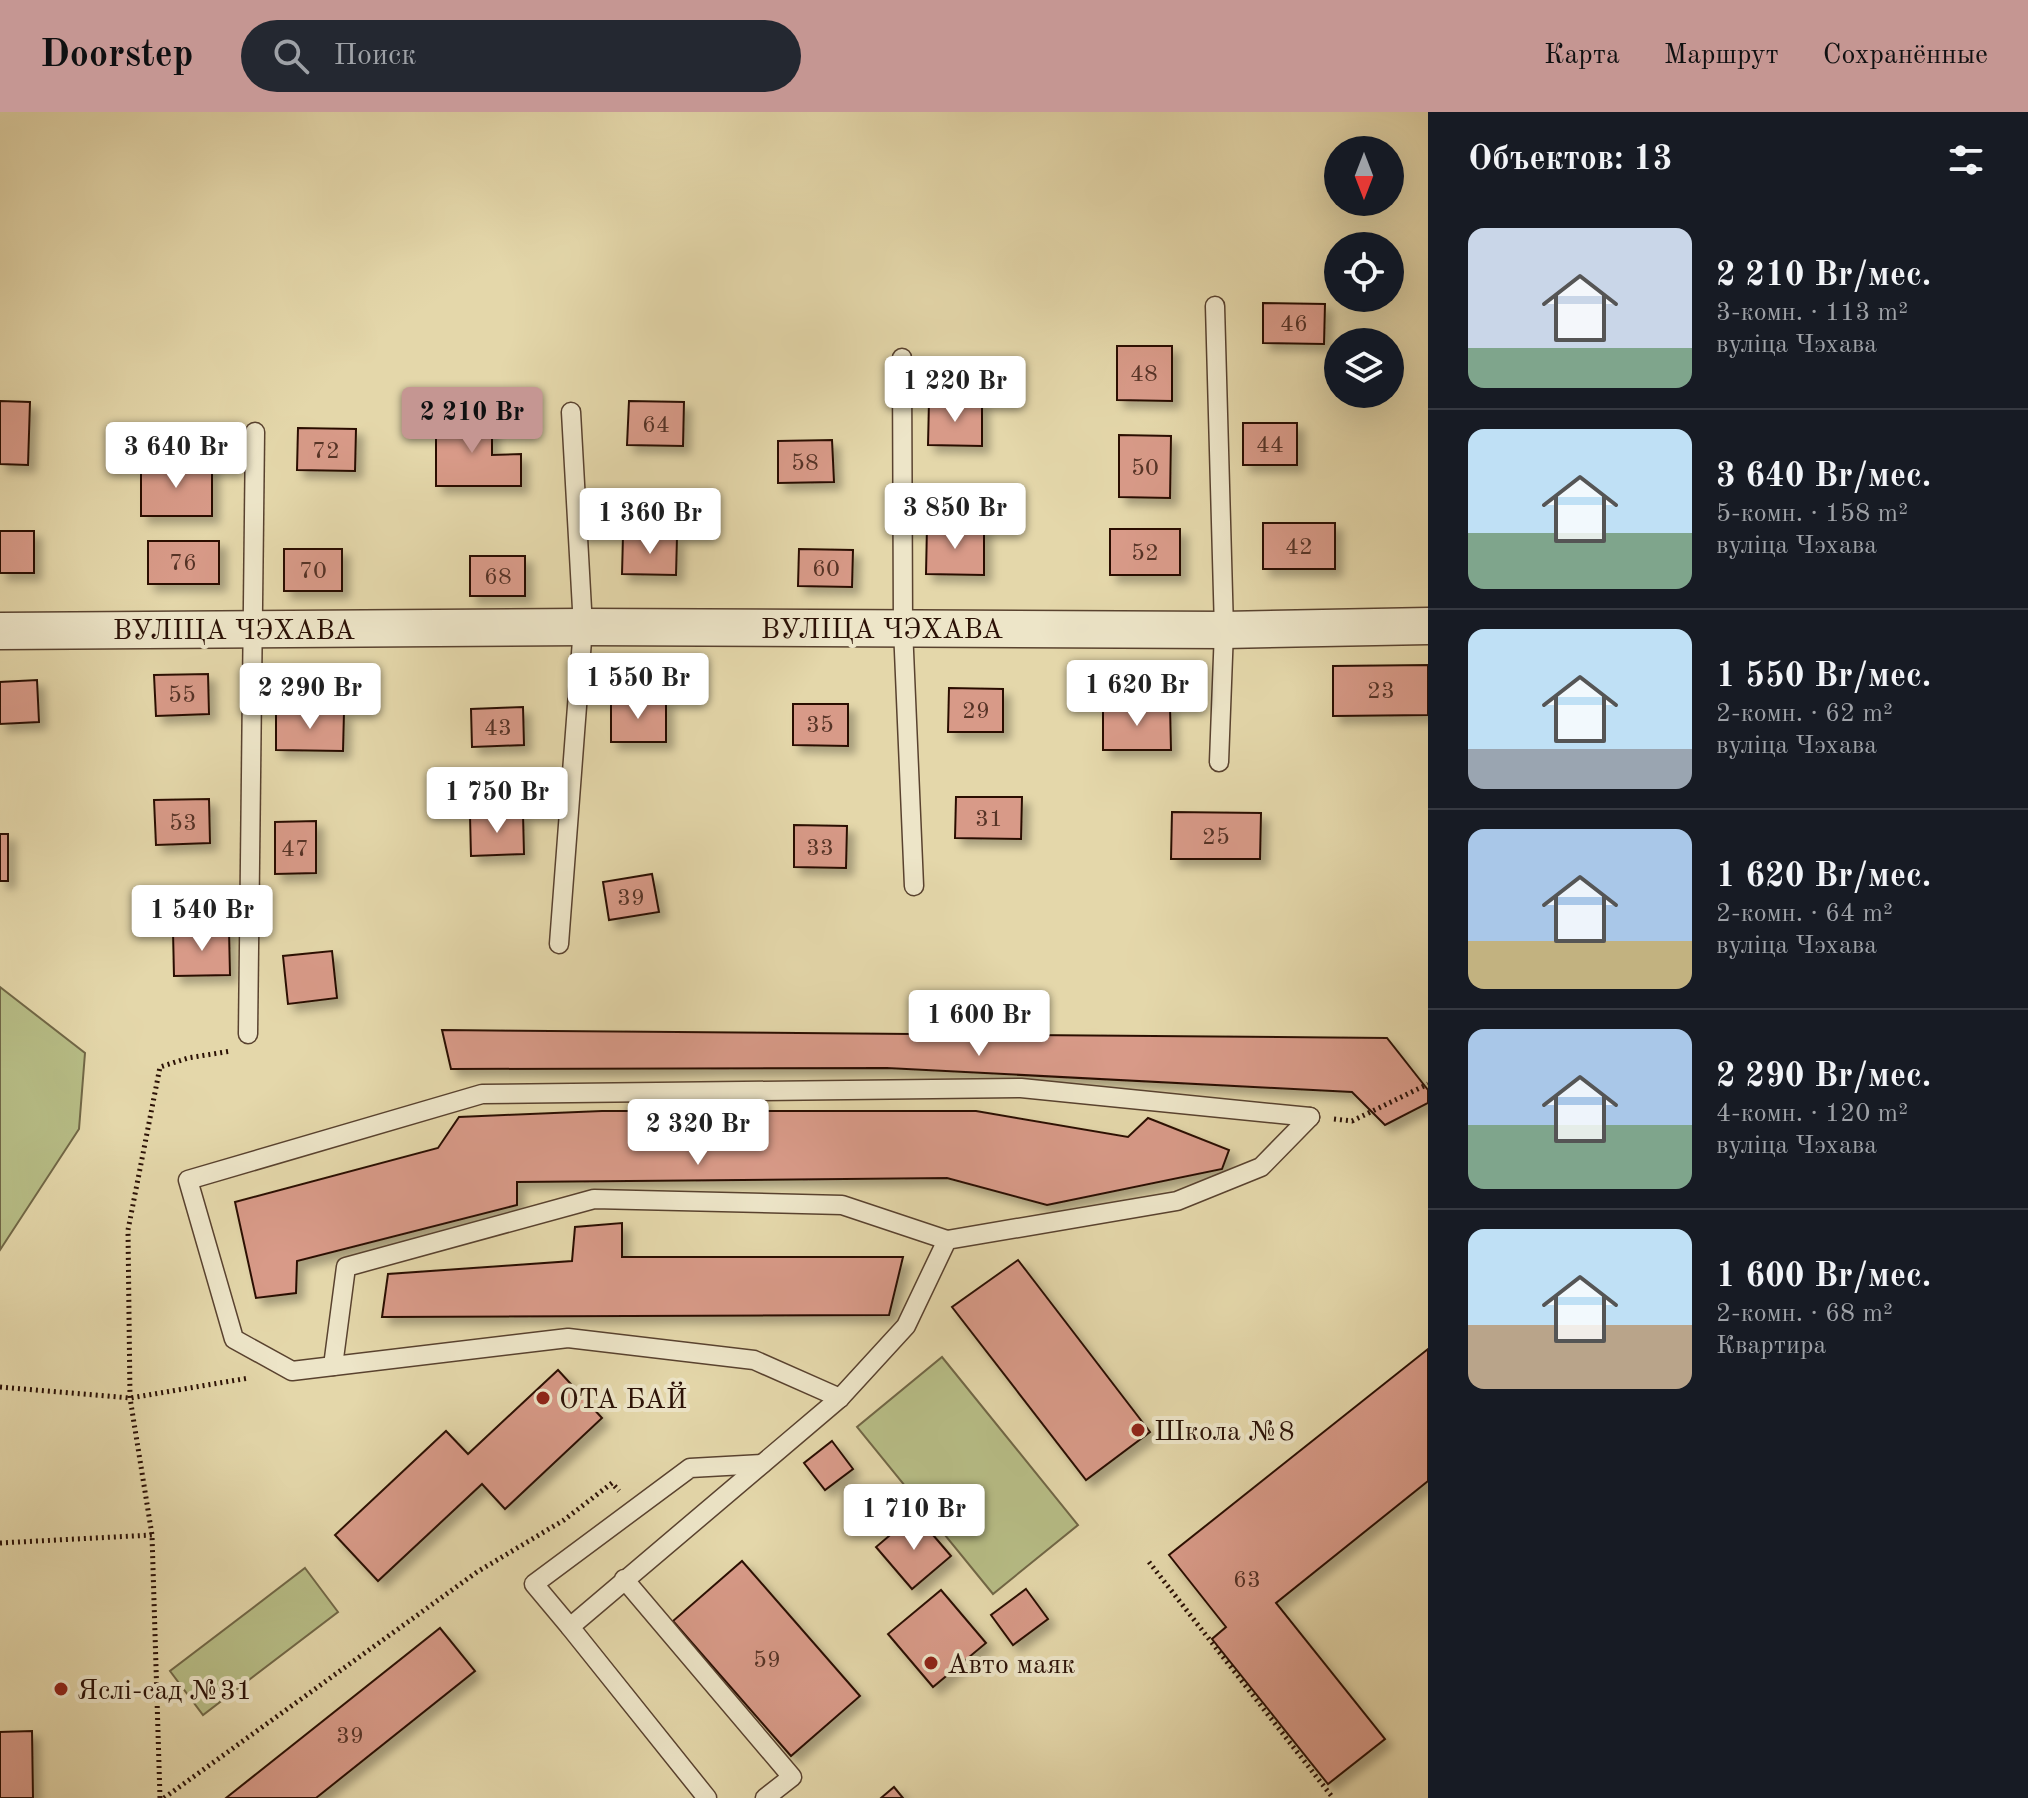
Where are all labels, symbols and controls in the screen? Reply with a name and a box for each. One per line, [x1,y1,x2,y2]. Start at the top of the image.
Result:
search box [241,20,801,92]
icon: search [269,34,313,78]
text: Doorstep [40,37,193,75]
text: Поиск [333,41,416,71]
text: Карта [1544,42,1620,70]
text: Маршрут [1664,42,1779,70]
text: Сохранённые [1823,42,1988,70]
north arrow [1324,136,1404,216]
map controls [1324,136,1404,408]
icon: filters [1944,138,1988,182]
text: Объектов: 13 [1468,143,1672,177]
button: locate [1324,232,1404,312]
text: 2 210 Br/мес. [1716,259,1931,293]
icon: home [1532,260,1628,356]
text: 3-комн. · 113 m² [1716,300,1908,326]
house number: 46 [1280,313,1308,337]
button: layers [1324,328,1404,408]
text: вуліца Чэхава [1716,332,1877,358]
pin: 1 220 Br [872,356,1038,424]
house number: 48 [1130,363,1158,387]
text: 1 220 Br [903,369,1007,395]
pin: 2 210 Br [389,387,555,455]
text: 2 210 Br [420,400,524,426]
house number: 64 [642,414,670,438]
pin: 3 640 Br [93,422,259,490]
house number: 44 [1256,434,1284,458]
text: 3 640 Br [124,435,228,461]
house number: 72 [312,440,340,464]
house number: 58 [791,452,819,476]
house number: 50 [1131,457,1159,481]
text: 3 640 Br/мес. [1716,460,1931,494]
icon: home [1532,461,1628,557]
pin: 3 850 Br [872,483,1038,551]
pin: 1 360 Br [567,488,733,556]
text: 3 850 Br [903,496,1007,522]
text: 1 360 Br [598,501,702,527]
text: 5-комн. · 158 m² [1716,501,1908,527]
text: вуліца Чэхава [1716,533,1877,559]
house number: 42 [1285,536,1313,560]
house number: 52 [1131,542,1159,566]
house number: 76 [169,552,197,576]
house number: 60 [812,558,840,582]
house number: 70 [299,560,327,584]
house number: 68 [484,566,512,590]
street label: ВУЛІЦА ЧЭХАВА [761,617,1003,645]
street label: ВУЛІЦА ЧЭХАВА [113,618,355,646]
pin: 1 550 Br [555,653,721,721]
pin: 1 620 Br [1054,660,1220,728]
text: 1 550 Br/мес. [1716,660,1931,694]
icon: home [1532,661,1628,757]
pin: 2 290 Br [227,663,393,731]
text: 1 550 Br [586,666,690,692]
text: 1 620 Br [1085,673,1189,699]
text: 2 290 Br [258,676,362,702]
house number: 23 [1367,680,1395,704]
house number: 55 [168,684,196,708]
house number: 29 [962,700,990,724]
text: 2-комн. · 62 m² [1716,701,1893,727]
house number: 35 [806,714,834,738]
house number: 43 [484,717,512,741]
text: вуліца Чэхава [1716,733,1877,759]
pin: 1 750 Br [414,767,580,835]
text: 1 750 Br [445,780,549,806]
house number: 31 [975,808,1003,832]
house number: 53 [169,812,197,836]
house number: 25 [1202,826,1230,850]
house number: 33 [806,837,834,861]
house number: 47 [281,838,309,862]
text: 1 620 Br/мес. [1716,860,1931,894]
icon: home [1532,861,1628,957]
pin: 1 540 Br [119,885,285,953]
house number: 39 [617,887,645,911]
text: 1 540 Br [150,898,254,924]
text: 2-комн. · 64 m² [1716,901,1893,927]
text: вуліца Чэхава [1716,933,1877,959]
pin: 1 600 Br [896,990,1062,1058]
text: 1 600 Br [927,1003,1031,1029]
text: 2 290 Br/мес. [1716,1060,1931,1094]
icon: home [1532,1061,1628,1157]
pin: 2 320 Br [615,1099,781,1167]
text: 4-комн. · 120 m² [1716,1101,1908,1127]
text: 2 320 Br [646,1112,750,1138]
text: вуліца Чэхава [1716,1133,1877,1159]
text: 1 600 Br/мес. [1716,1260,1931,1294]
icon: home [1532,1261,1628,1357]
text: 2-комн. · 68 m² [1716,1301,1893,1327]
text: Квартира [1716,1333,1826,1359]
place label: ОТА БАЙ [559,1381,687,1415]
marker: ОТА БАЙ [534,1389,552,1407]
place label: Школа №8 [1154,1419,1295,1447]
marker: Школа №8 [1129,1421,1147,1439]
pin: 1 710 Br [831,1484,997,1552]
text: 1 710 Br [862,1497,966,1523]
house number: 63 [1233,1569,1261,1593]
house number: 59 [753,1649,781,1673]
place label: Авто маяк [947,1652,1075,1680]
marker: Авто маяк [922,1654,940,1672]
place label: Яслі-сад №31 [77,1678,252,1706]
marker: Яслі-сад №31 [52,1680,70,1698]
house number: 39 [336,1725,364,1749]

